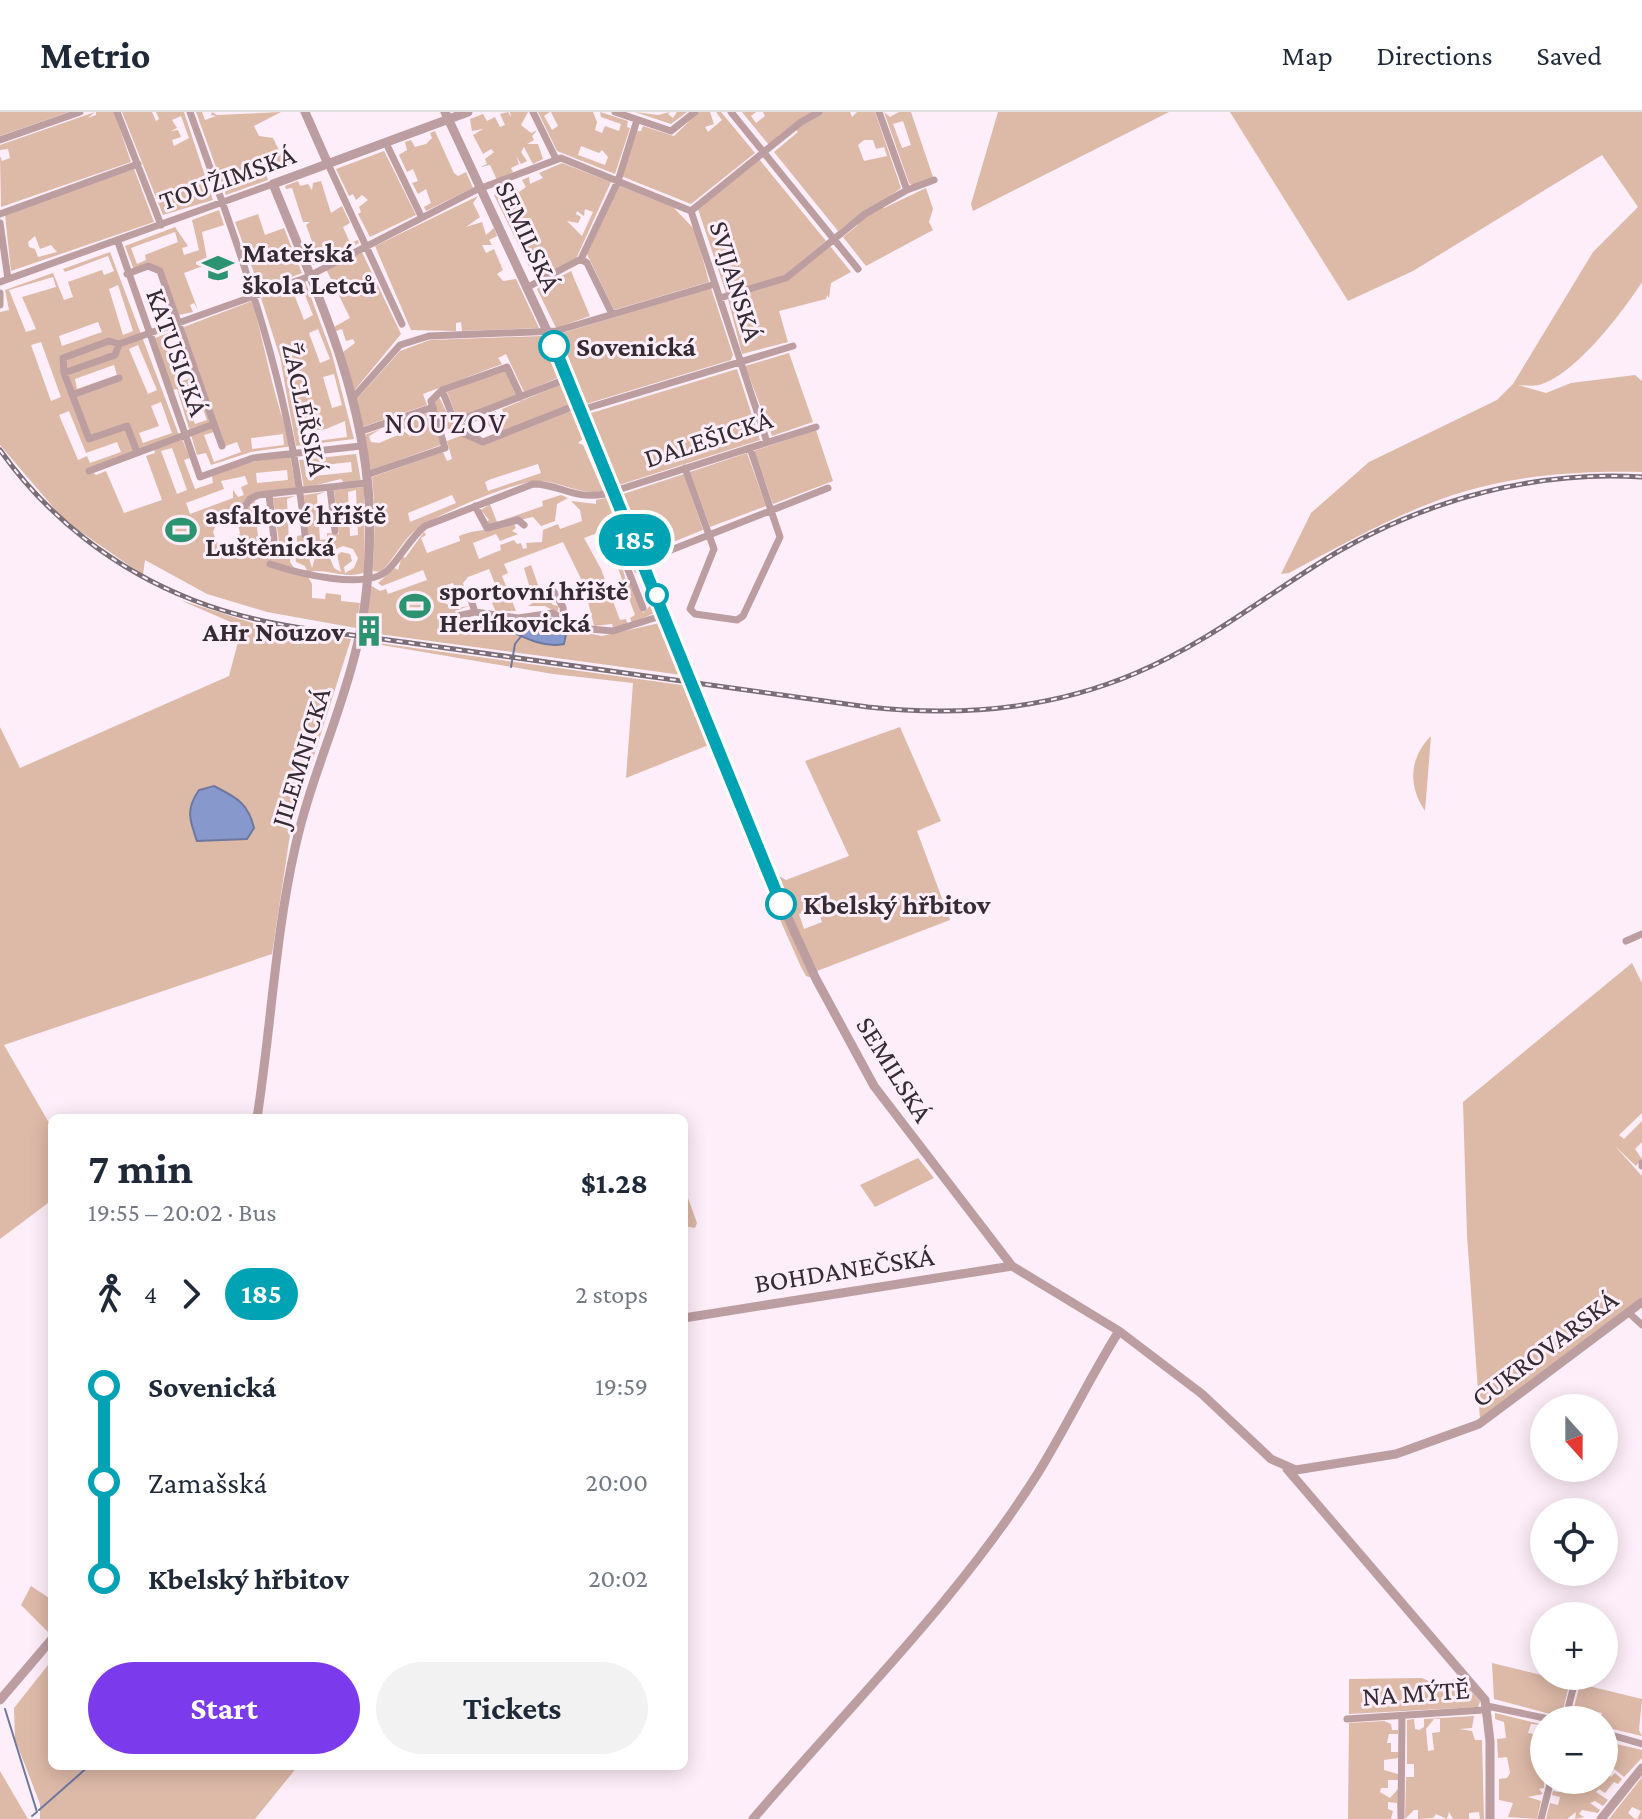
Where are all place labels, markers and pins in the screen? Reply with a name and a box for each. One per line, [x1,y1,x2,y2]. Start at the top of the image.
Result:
place label: Mateřská škola Letců [242,237,376,300]
school or university icon: Mateřská škola Letců [201,251,235,285]
marker: Sovenická [539,331,569,361]
place label: Sovenická [576,331,696,362]
place label: asfaltové hřiště Luštěnická [205,499,386,562]
sports icon: asfaltové hřiště Luštěnická [164,513,198,547]
place label: sportovní hřiště Herlíkovická [439,575,629,638]
unlabelled marker [646,584,668,606]
sports icon: sportovní hřiště Herlíkovická [398,589,432,623]
building icon: AHr Nouzov [352,614,386,648]
place label: AHr Nouzov [201,616,345,647]
marker: Kbelský hřbitov [766,889,796,919]
place label: Kbelský hřbitov [803,889,991,920]

